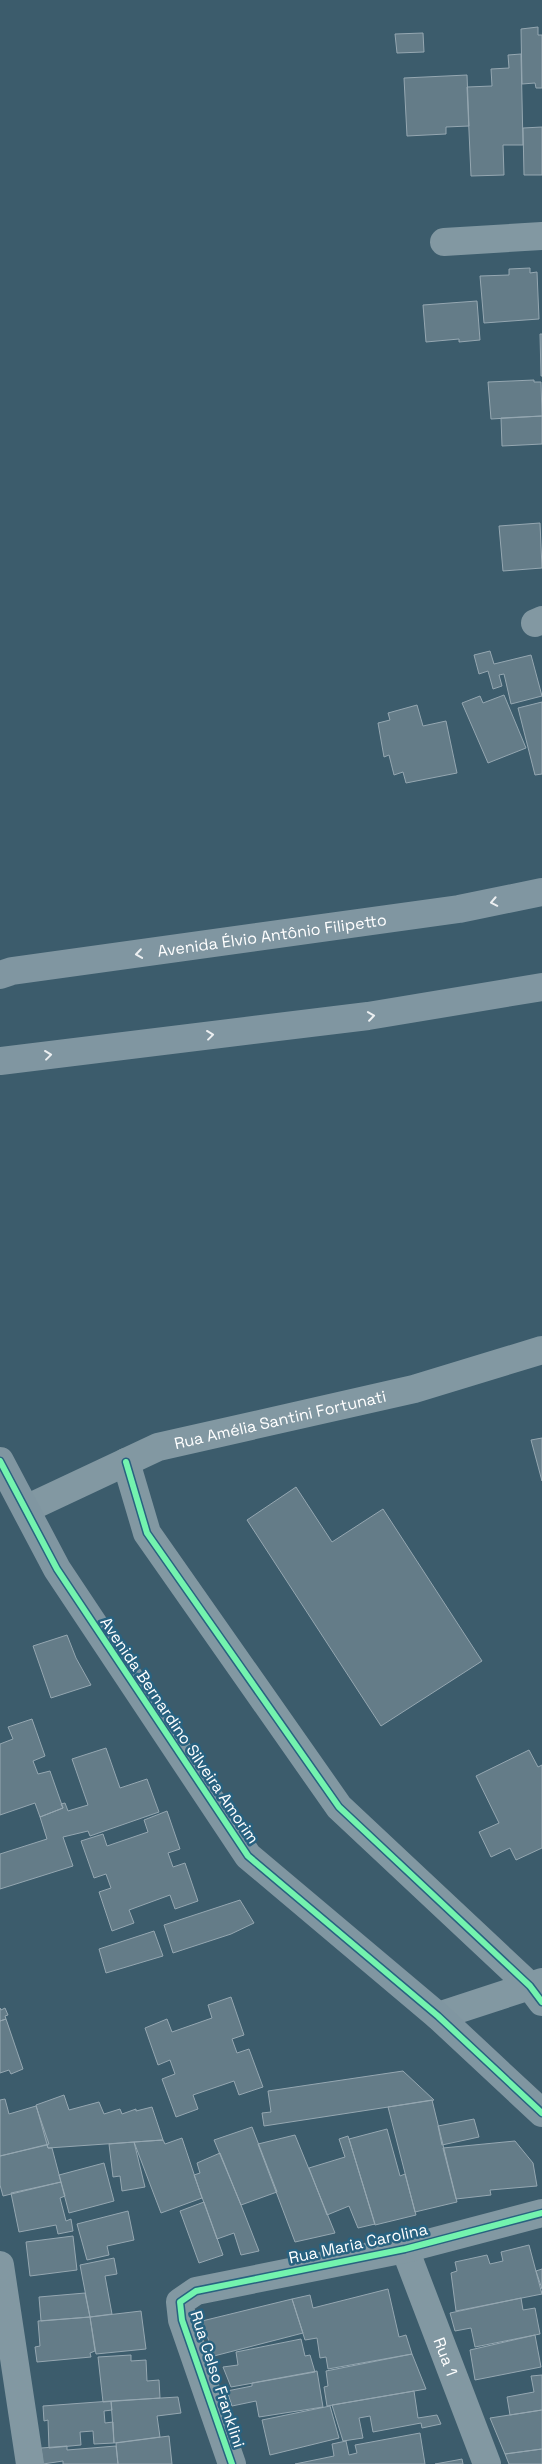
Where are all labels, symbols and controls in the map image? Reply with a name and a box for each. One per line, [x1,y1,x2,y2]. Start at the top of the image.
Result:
one-way arrow [490,897,499,907]
street label: Avenida Élvio Antônio Filipetto [156,909,388,962]
one-way arrow [135,948,143,959]
one-way arrow [367,1011,375,1021]
one-way arrow [205,1031,214,1041]
one-way arrow [45,1050,53,1061]
street label: Rua Amélia Santini Fortunati [172,1386,388,1454]
street label: Avenida Bernardino Silveira Amorim [96,1613,264,1848]
street label: Rua Maria Carolina [287,2219,429,2268]
street label: Rua Celso Franklini [185,2308,250,2450]
street label: Rua 1 [429,2334,462,2379]

